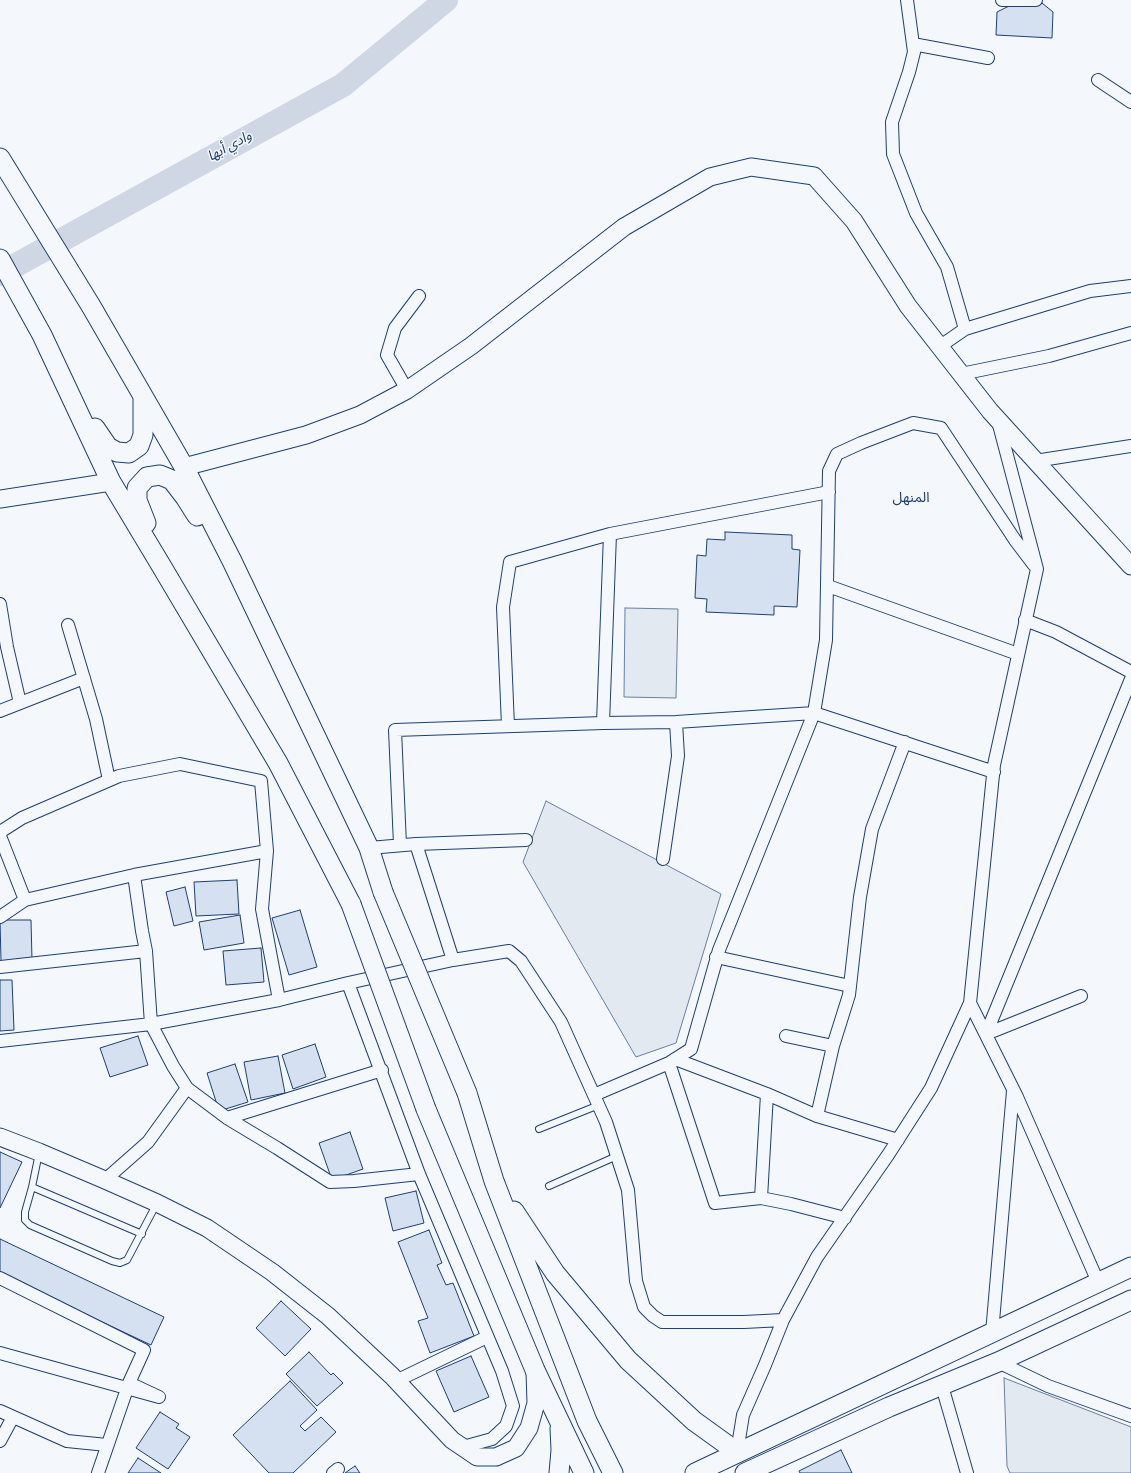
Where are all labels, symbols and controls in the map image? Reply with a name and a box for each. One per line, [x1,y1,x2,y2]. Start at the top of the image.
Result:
water label: وادي أبها [205,128,255,166]
district label: المنهل [892,491,930,507]

